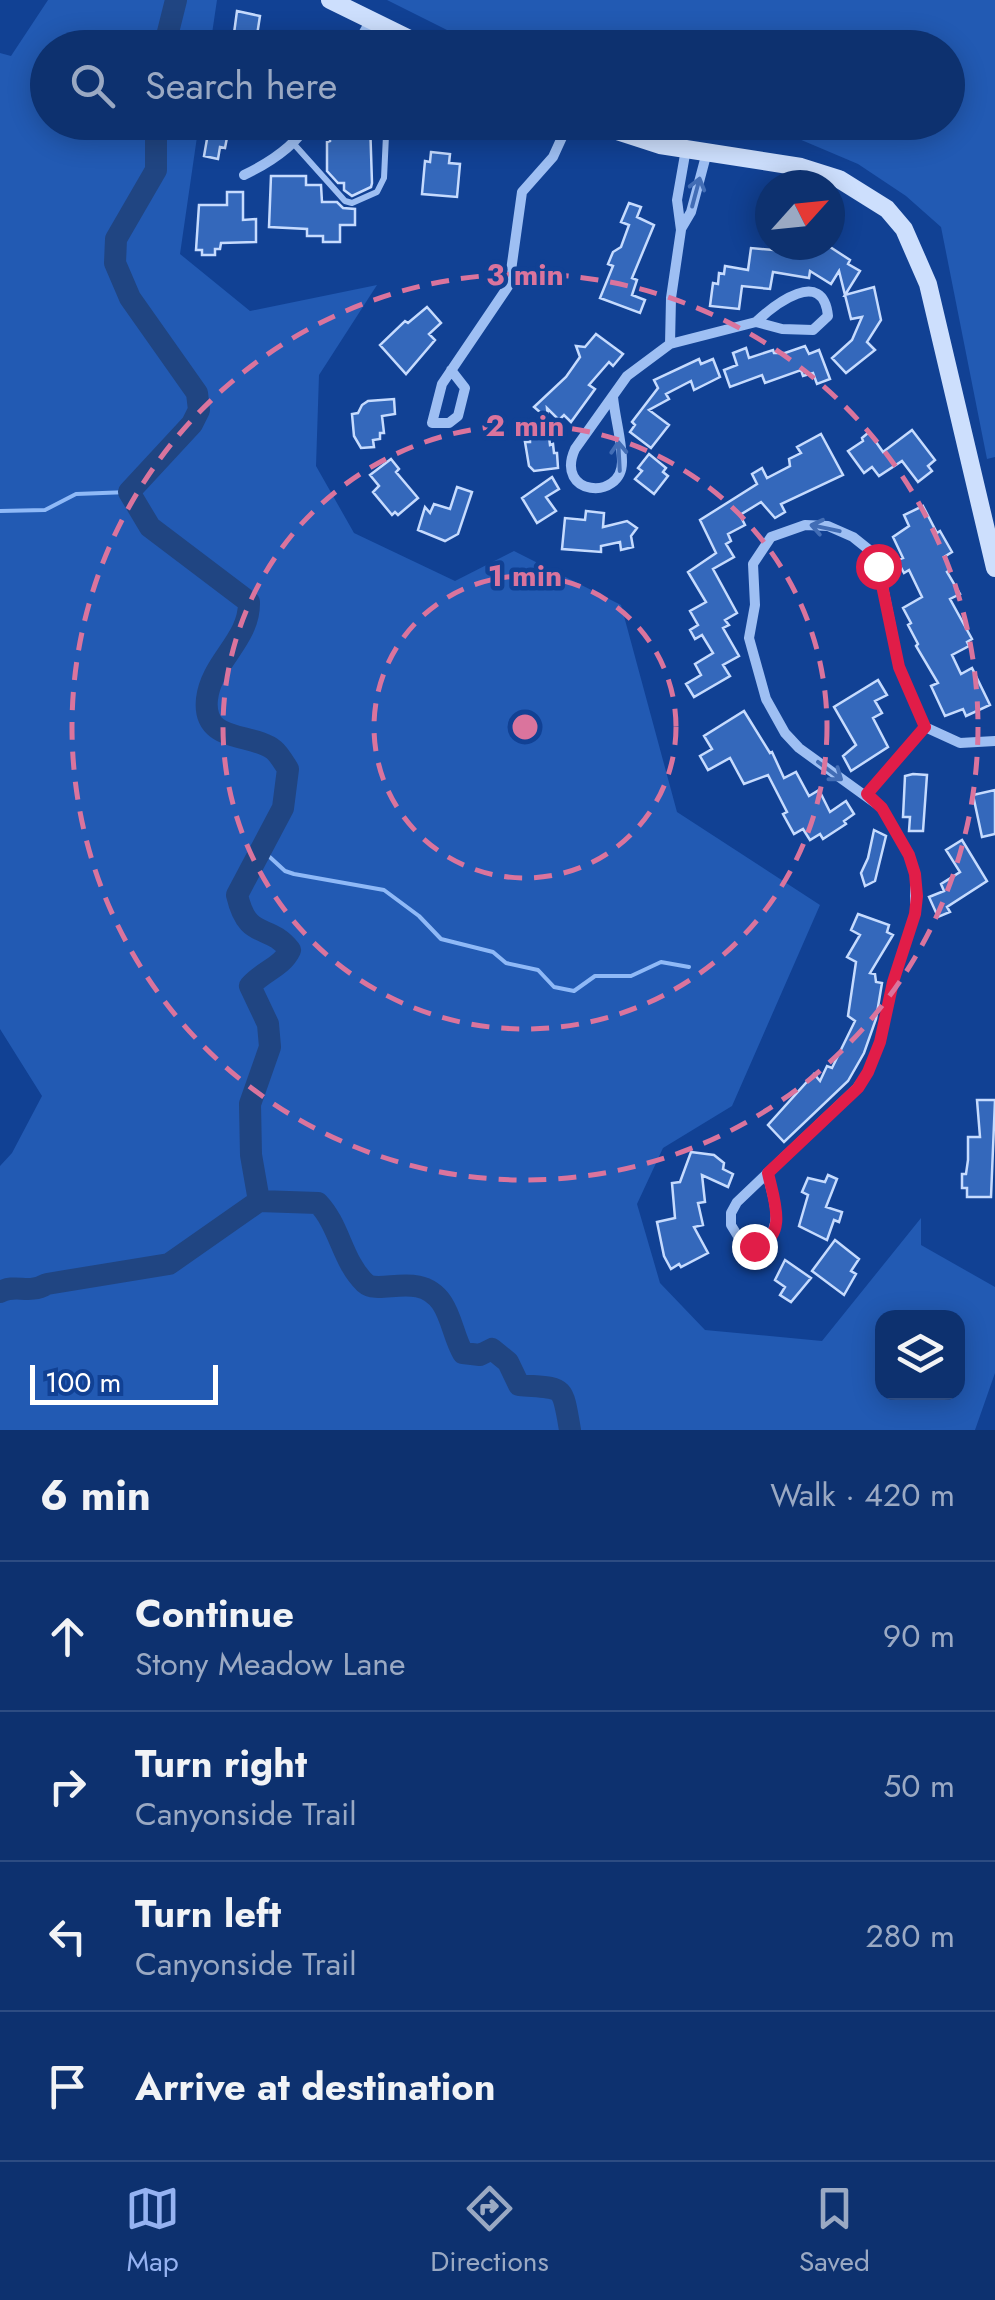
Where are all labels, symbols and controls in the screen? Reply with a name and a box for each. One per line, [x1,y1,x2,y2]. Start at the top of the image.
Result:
search box [30,30,965,140]
icon: search [65,58,120,113]
text: Search here [145,58,337,113]
north arrow [755,170,845,260]
one-way arrow [687,177,706,208]
text: 3 min [486,253,564,296]
text: 2 min [486,404,564,447]
one-way arrow [609,440,628,473]
one-way arrow [810,518,842,537]
route start [856,544,902,590]
text: 1 min [488,554,562,597]
centre of rings [507,709,543,745]
one-way arrow [816,760,843,781]
route end [732,1224,778,1270]
map controls [875,1310,965,1400]
button: layers [875,1310,965,1400]
scale bar [30,1360,218,1404]
text: 100 m [45,1362,121,1403]
text: 6 min [40,1465,151,1526]
text: Walk · 420 m [770,1472,955,1518]
text: Continue [135,1586,294,1641]
icon: ahead [40,1609,95,1664]
text: 90 m [883,1613,955,1659]
text: Stony Meadow Lane [135,1641,405,1687]
text: Turn right [135,1736,307,1791]
icon: right [40,1759,95,1814]
text: 50 m [883,1763,955,1809]
text: Canyonside Trail [135,1791,357,1837]
text: Turn left [135,1886,281,1941]
icon: left [40,1909,95,1964]
text: 280 m [866,1913,955,1959]
text: Canyonside Trail [135,1941,357,1987]
icon: arrive [40,2059,95,2114]
text: Arrive at destination [135,2059,496,2114]
tab: Map [125,2181,180,2282]
tab: Directions [430,2181,549,2282]
tab: Saved [799,2181,870,2282]

